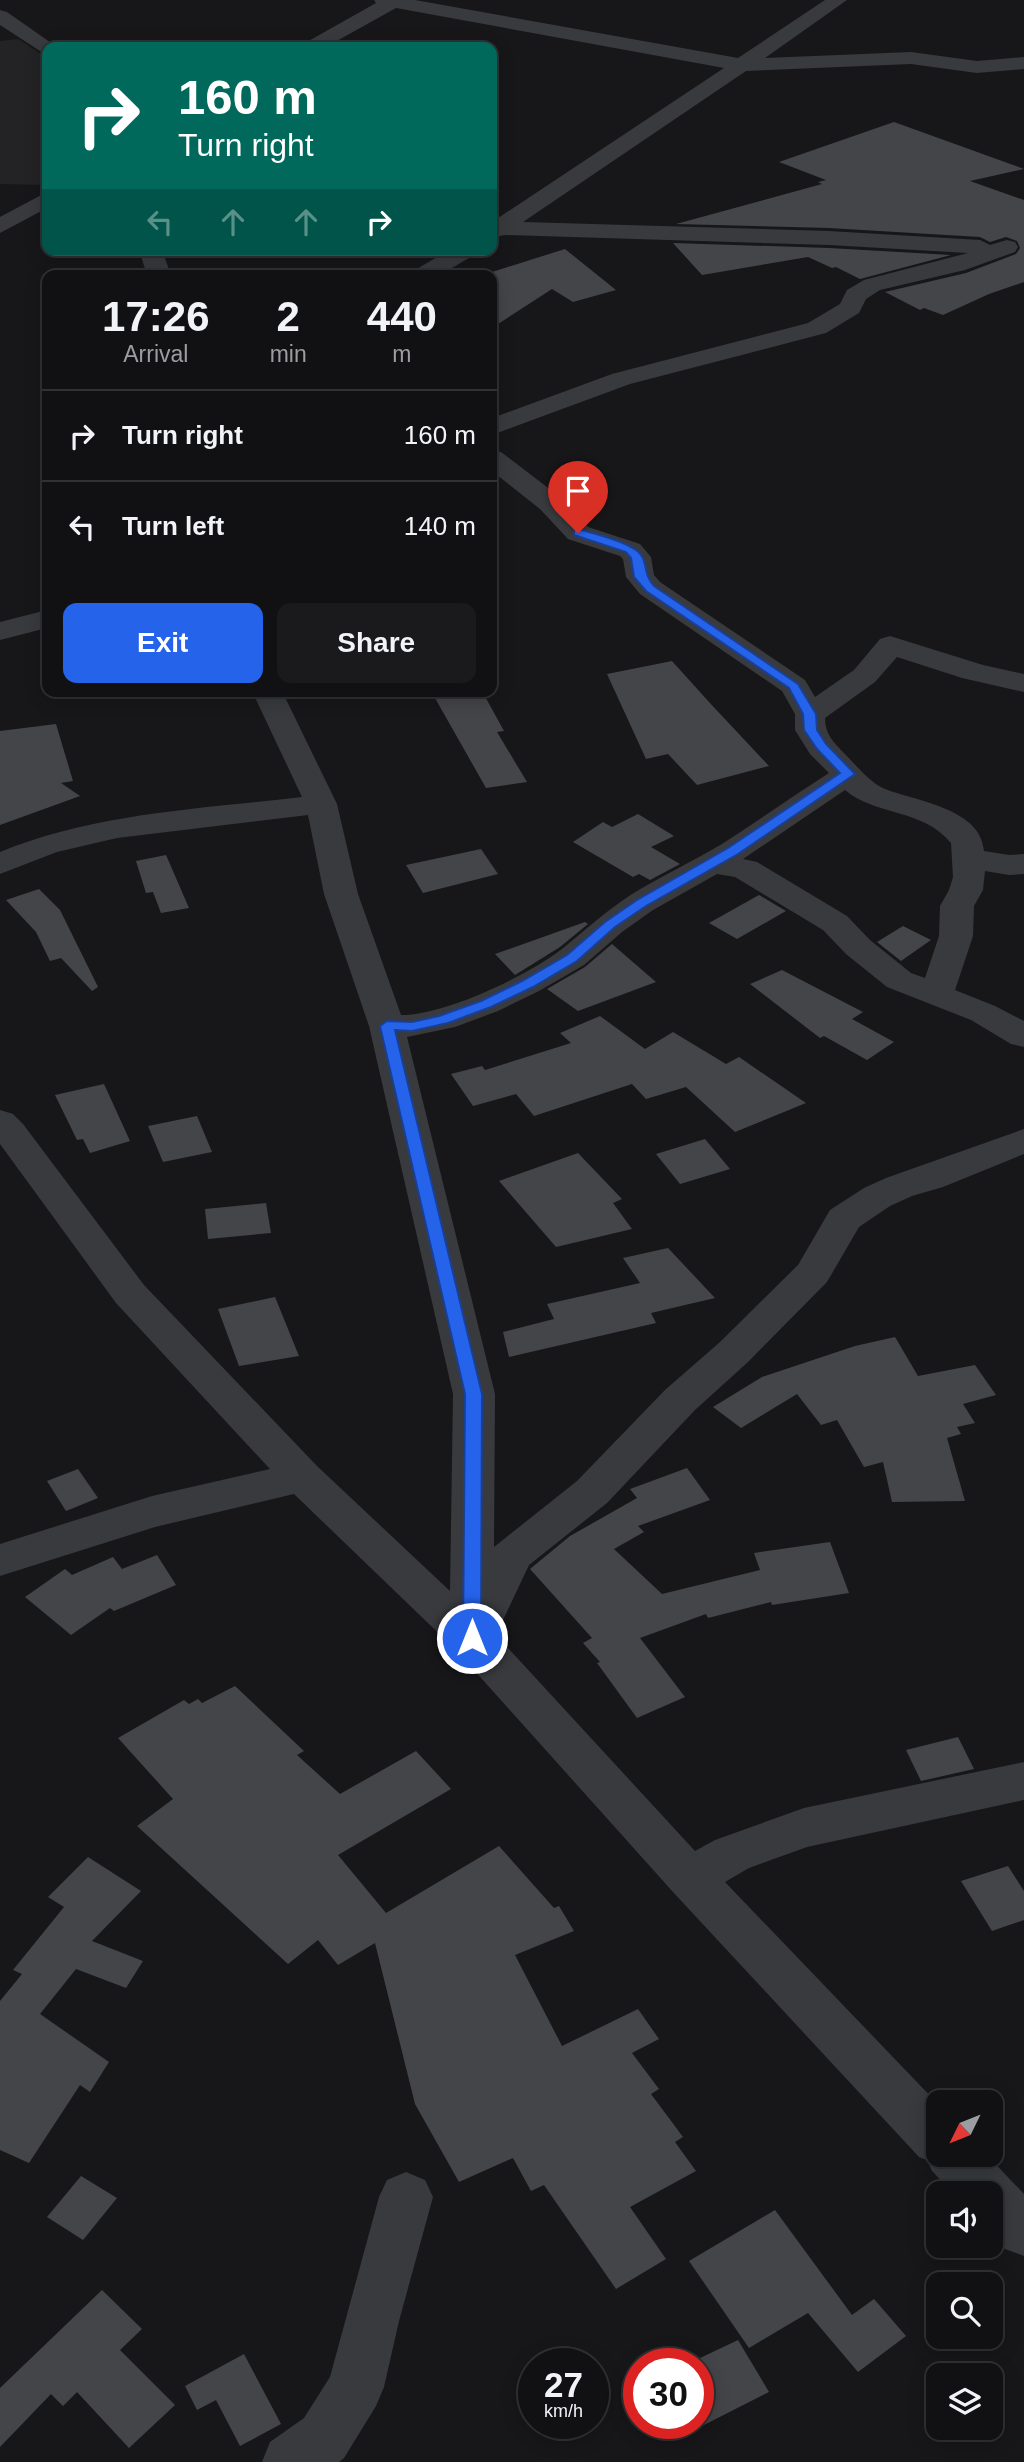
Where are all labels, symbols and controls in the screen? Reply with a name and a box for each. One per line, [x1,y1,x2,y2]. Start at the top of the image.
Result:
icon: right [63,70,154,161]
text: 160 m [178,70,317,124]
text: Turn right [178,127,314,163]
icon: left [141,203,179,241]
icon: ahead [214,203,252,241]
icon: ahead [287,203,325,241]
icon: right [360,203,398,241]
text: 17:26 [102,293,210,340]
text: 2 [276,293,300,340]
text: 440 [367,293,437,340]
text: Arrival [123,341,188,367]
text: min [270,341,307,367]
text: m [392,341,411,367]
icon: right [63,417,101,455]
text: Turn right [122,420,243,450]
text: 160 m [404,420,476,450]
pin [548,461,608,533]
icon: arrive [559,472,597,510]
icon: left [63,508,101,546]
text: Turn left [122,511,224,541]
text: 140 m [404,511,476,541]
button: Exit [63,603,263,683]
button: Share [277,603,476,683]
position arrow [435,1601,509,1675]
north arrow [926,2090,1003,2166]
map controls [926,2090,1003,2440]
button: sound [926,2181,1003,2258]
button: search [926,2272,1003,2349]
speed limit sign: 30 [623,2348,714,2439]
button: layers [926,2363,1003,2440]
text: 27 [544,2365,583,2404]
text: km/h [544,2401,583,2421]

